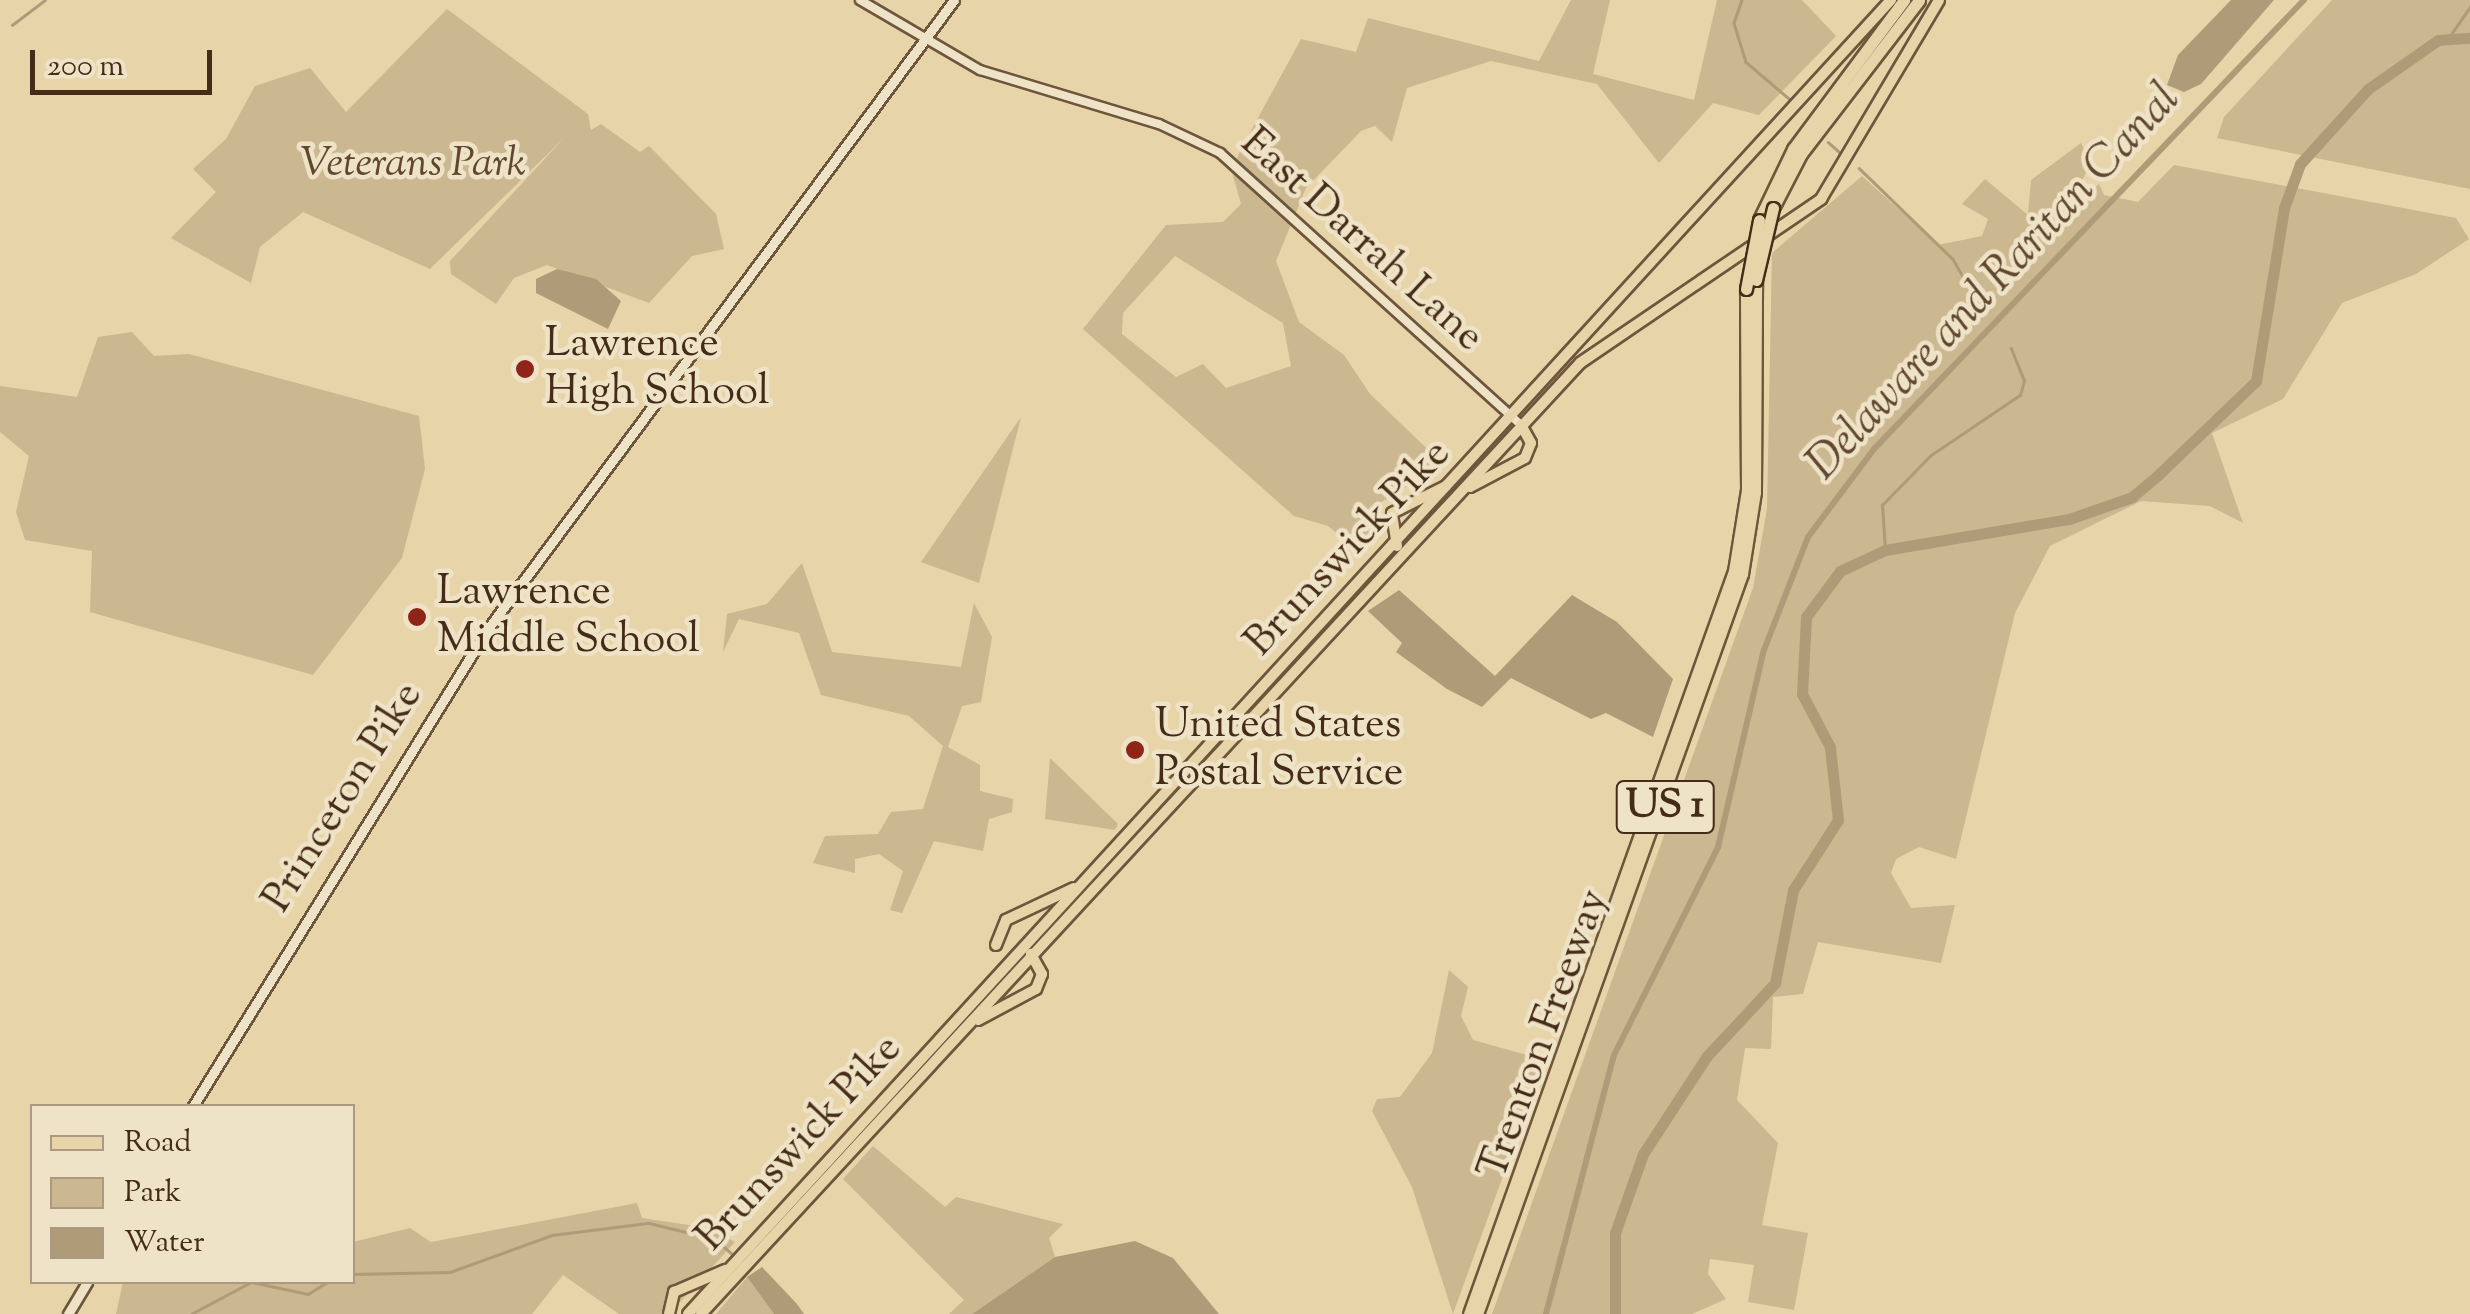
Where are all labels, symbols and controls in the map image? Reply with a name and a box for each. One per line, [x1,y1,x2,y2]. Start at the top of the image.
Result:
scale bar [35,30,218,92]
text: 200 m [47,46,124,89]
water label: Delaware and Raritan Canal [1797,74,2193,492]
street label: East Darrah Lane [1229,119,1493,363]
park label: Veterans Park [300,140,526,190]
place label: Lawrence High School [545,320,770,418]
marker: Lawrence High School [514,358,536,380]
street label: Brunswick Pike [1236,430,1462,668]
place label: Lawrence Middle School [437,568,700,666]
marker: Lawrence Middle School [406,606,428,628]
street label: Princeton Pike [253,674,435,922]
place label: United States Postal Service [1155,701,1403,799]
marker: United States Postal Service [1124,739,1146,761]
road number: US 1 [1615,772,1715,842]
street label: Trenton Freeway [1469,883,1621,1187]
street label: Brunswick Pike [687,1025,913,1263]
legend [30,1104,355,1284]
text: Road [124,1122,191,1165]
text: Park [124,1172,181,1215]
text: Water [124,1222,205,1265]

